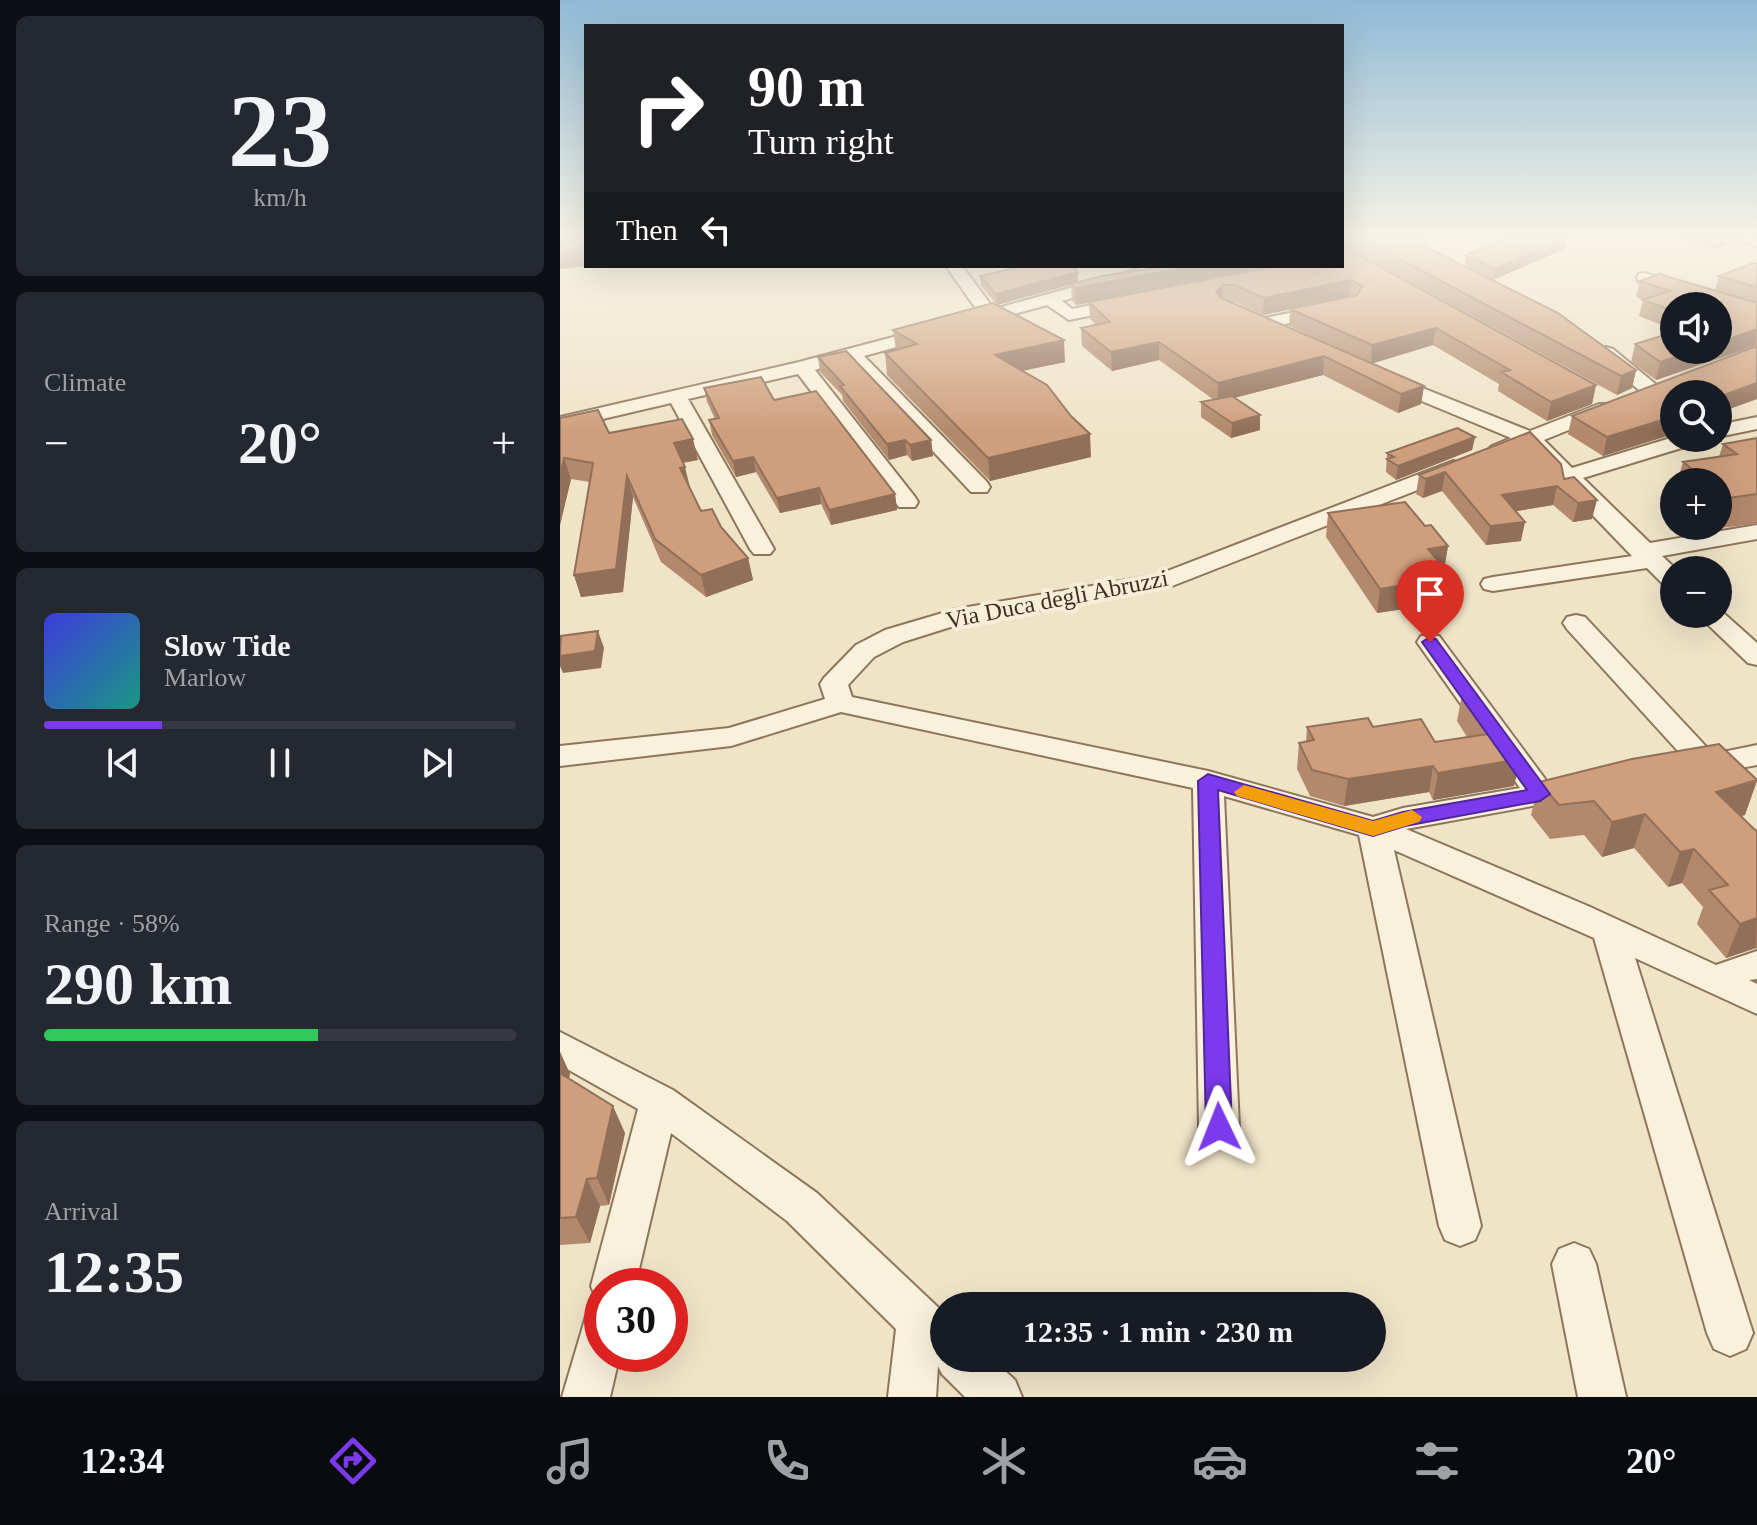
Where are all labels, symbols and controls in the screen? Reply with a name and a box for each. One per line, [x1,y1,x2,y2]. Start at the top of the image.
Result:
icon: right [616,56,720,160]
text: 90 m [748,56,865,118]
text: 23 [228,73,332,188]
text: Turn right [748,122,894,162]
text: km/h [253,183,307,212]
icon: left [694,208,738,252]
text: Then [616,213,678,246]
map controls [1660,292,1732,628]
button: sound [1660,292,1732,364]
text: Climate [44,368,126,397]
button: search [1660,380,1732,452]
text: 20° [238,410,322,476]
text: − [44,419,69,468]
text: + [491,419,516,468]
button: + [1660,468,1732,540]
button: − [1660,556,1732,628]
pin [1396,560,1464,642]
street label: Via Duca degli Abruzzi [944,565,1171,633]
icon: arrive [1408,572,1452,616]
text: Slow Tide [164,629,290,662]
text: Marlow [164,663,246,692]
icon: previous [101,741,145,785]
icon: pause [258,741,302,785]
icon: next [415,741,459,785]
text: Range · 58% [44,909,180,938]
text: 290 km [44,951,232,1017]
position arrow [1177,1085,1261,1169]
text: Arrival [44,1197,119,1226]
text: 12:35 [44,1239,184,1305]
speed limit sign: 30 [584,1268,688,1372]
text: 12:35 · 1 min · 230 m [1023,1315,1293,1348]
icon: directions [325,1433,381,1489]
icon: music [542,1433,598,1489]
icon: phone [759,1433,815,1489]
icon: climate [976,1433,1032,1489]
icon: car [1192,1433,1248,1489]
icon: filters [1409,1433,1465,1489]
text: 12:34 [80,1441,164,1481]
text: 20° [1626,1441,1677,1481]

